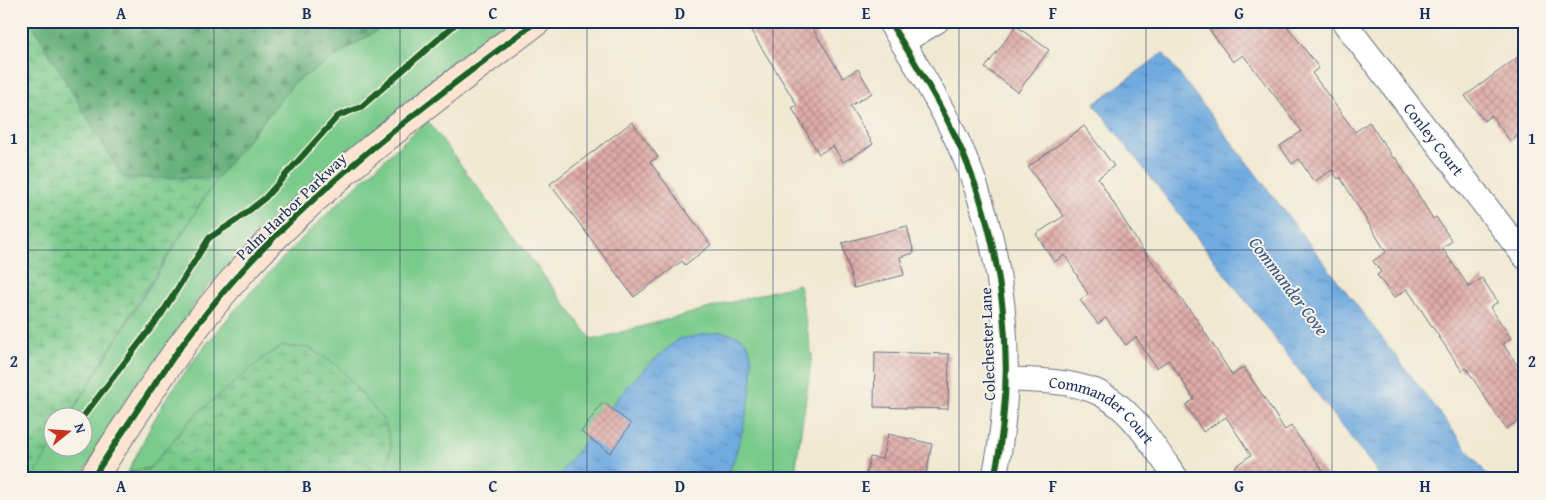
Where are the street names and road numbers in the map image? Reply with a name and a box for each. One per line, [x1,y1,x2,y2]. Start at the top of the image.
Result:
street label: Conley Court [1398,97,1470,181]
street label: Palm Harbor Parkway [230,147,352,265]
street label: Colechester Lane [973,287,1001,401]
street label: Commander Court [1048,370,1161,449]

